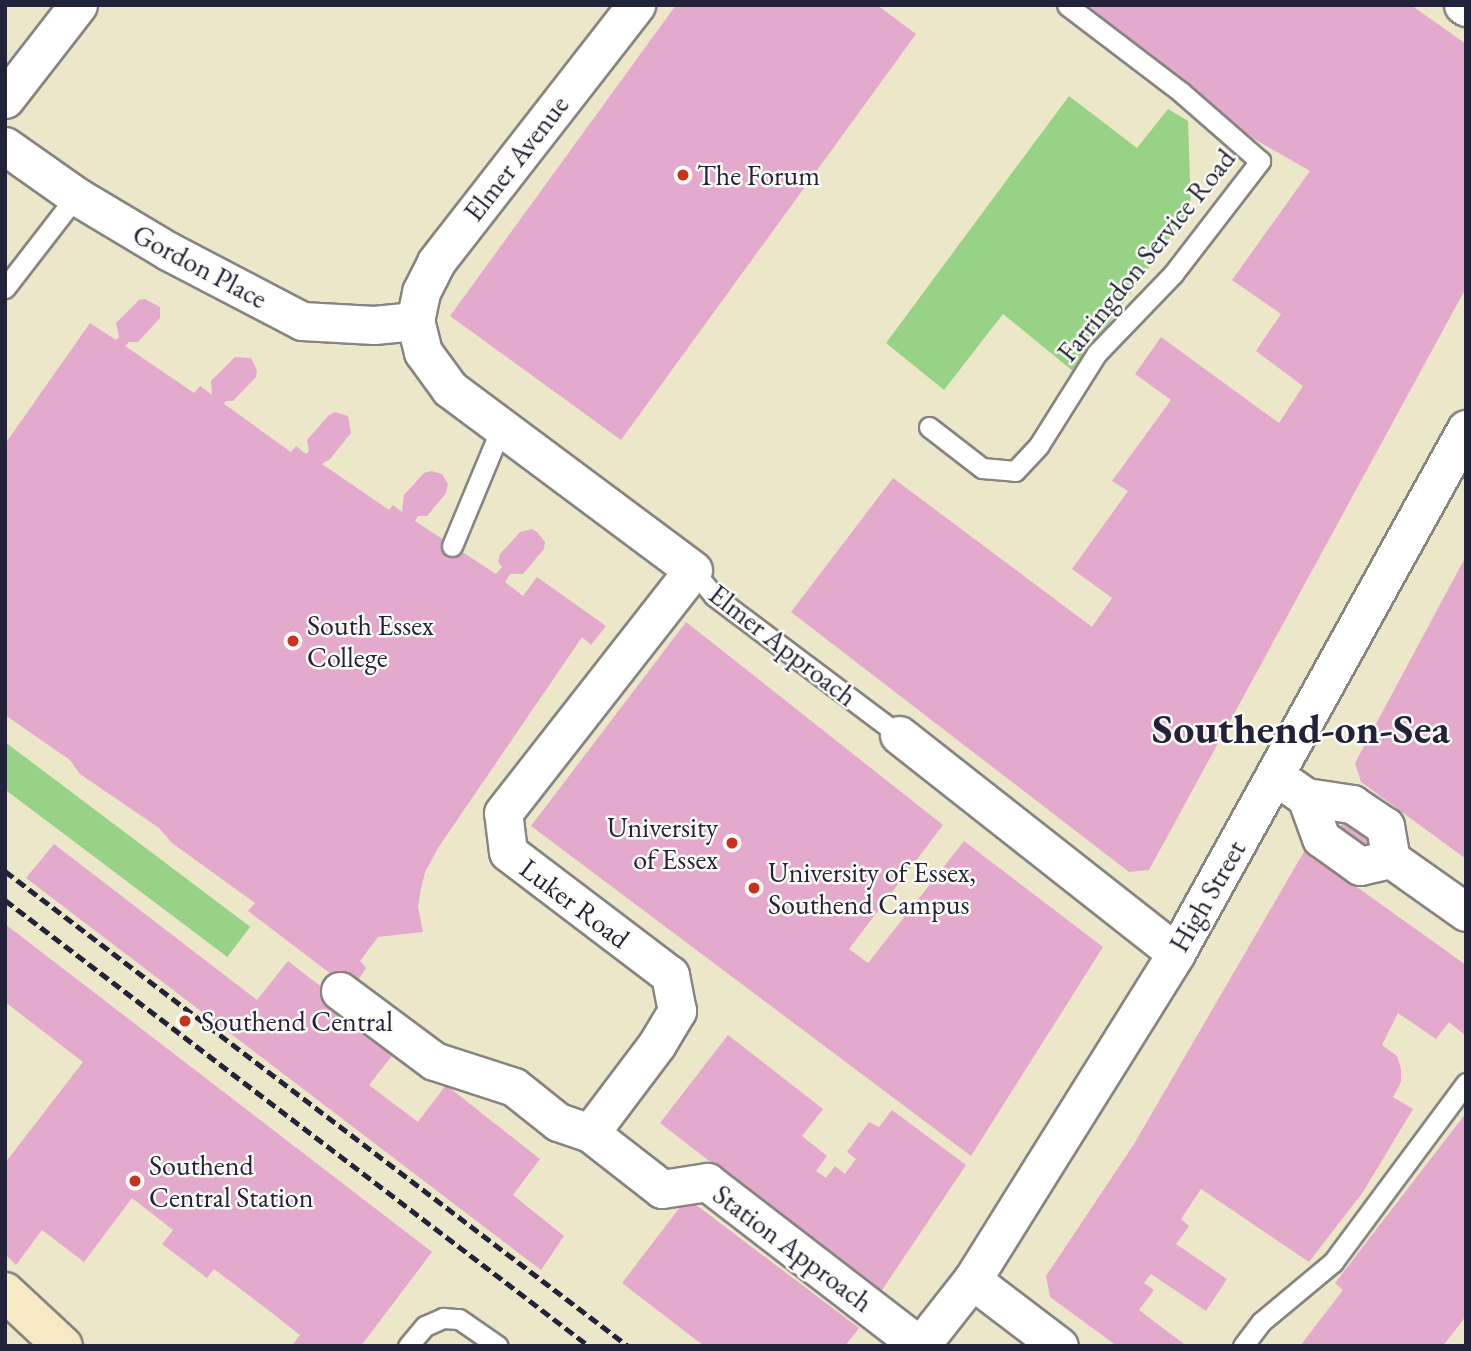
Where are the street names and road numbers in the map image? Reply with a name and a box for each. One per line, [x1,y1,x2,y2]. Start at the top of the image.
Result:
street label: Elmer Avenue [456,88,576,228]
street label: Farringdon Service Road [1050,142,1242,368]
street label: Gordon Place [127,217,273,315]
street label: Elmer Approach [702,577,864,713]
street label: High Street [1162,834,1252,958]
street label: Luker Road [513,851,637,955]
street label: Station Approach [707,1177,879,1319]

